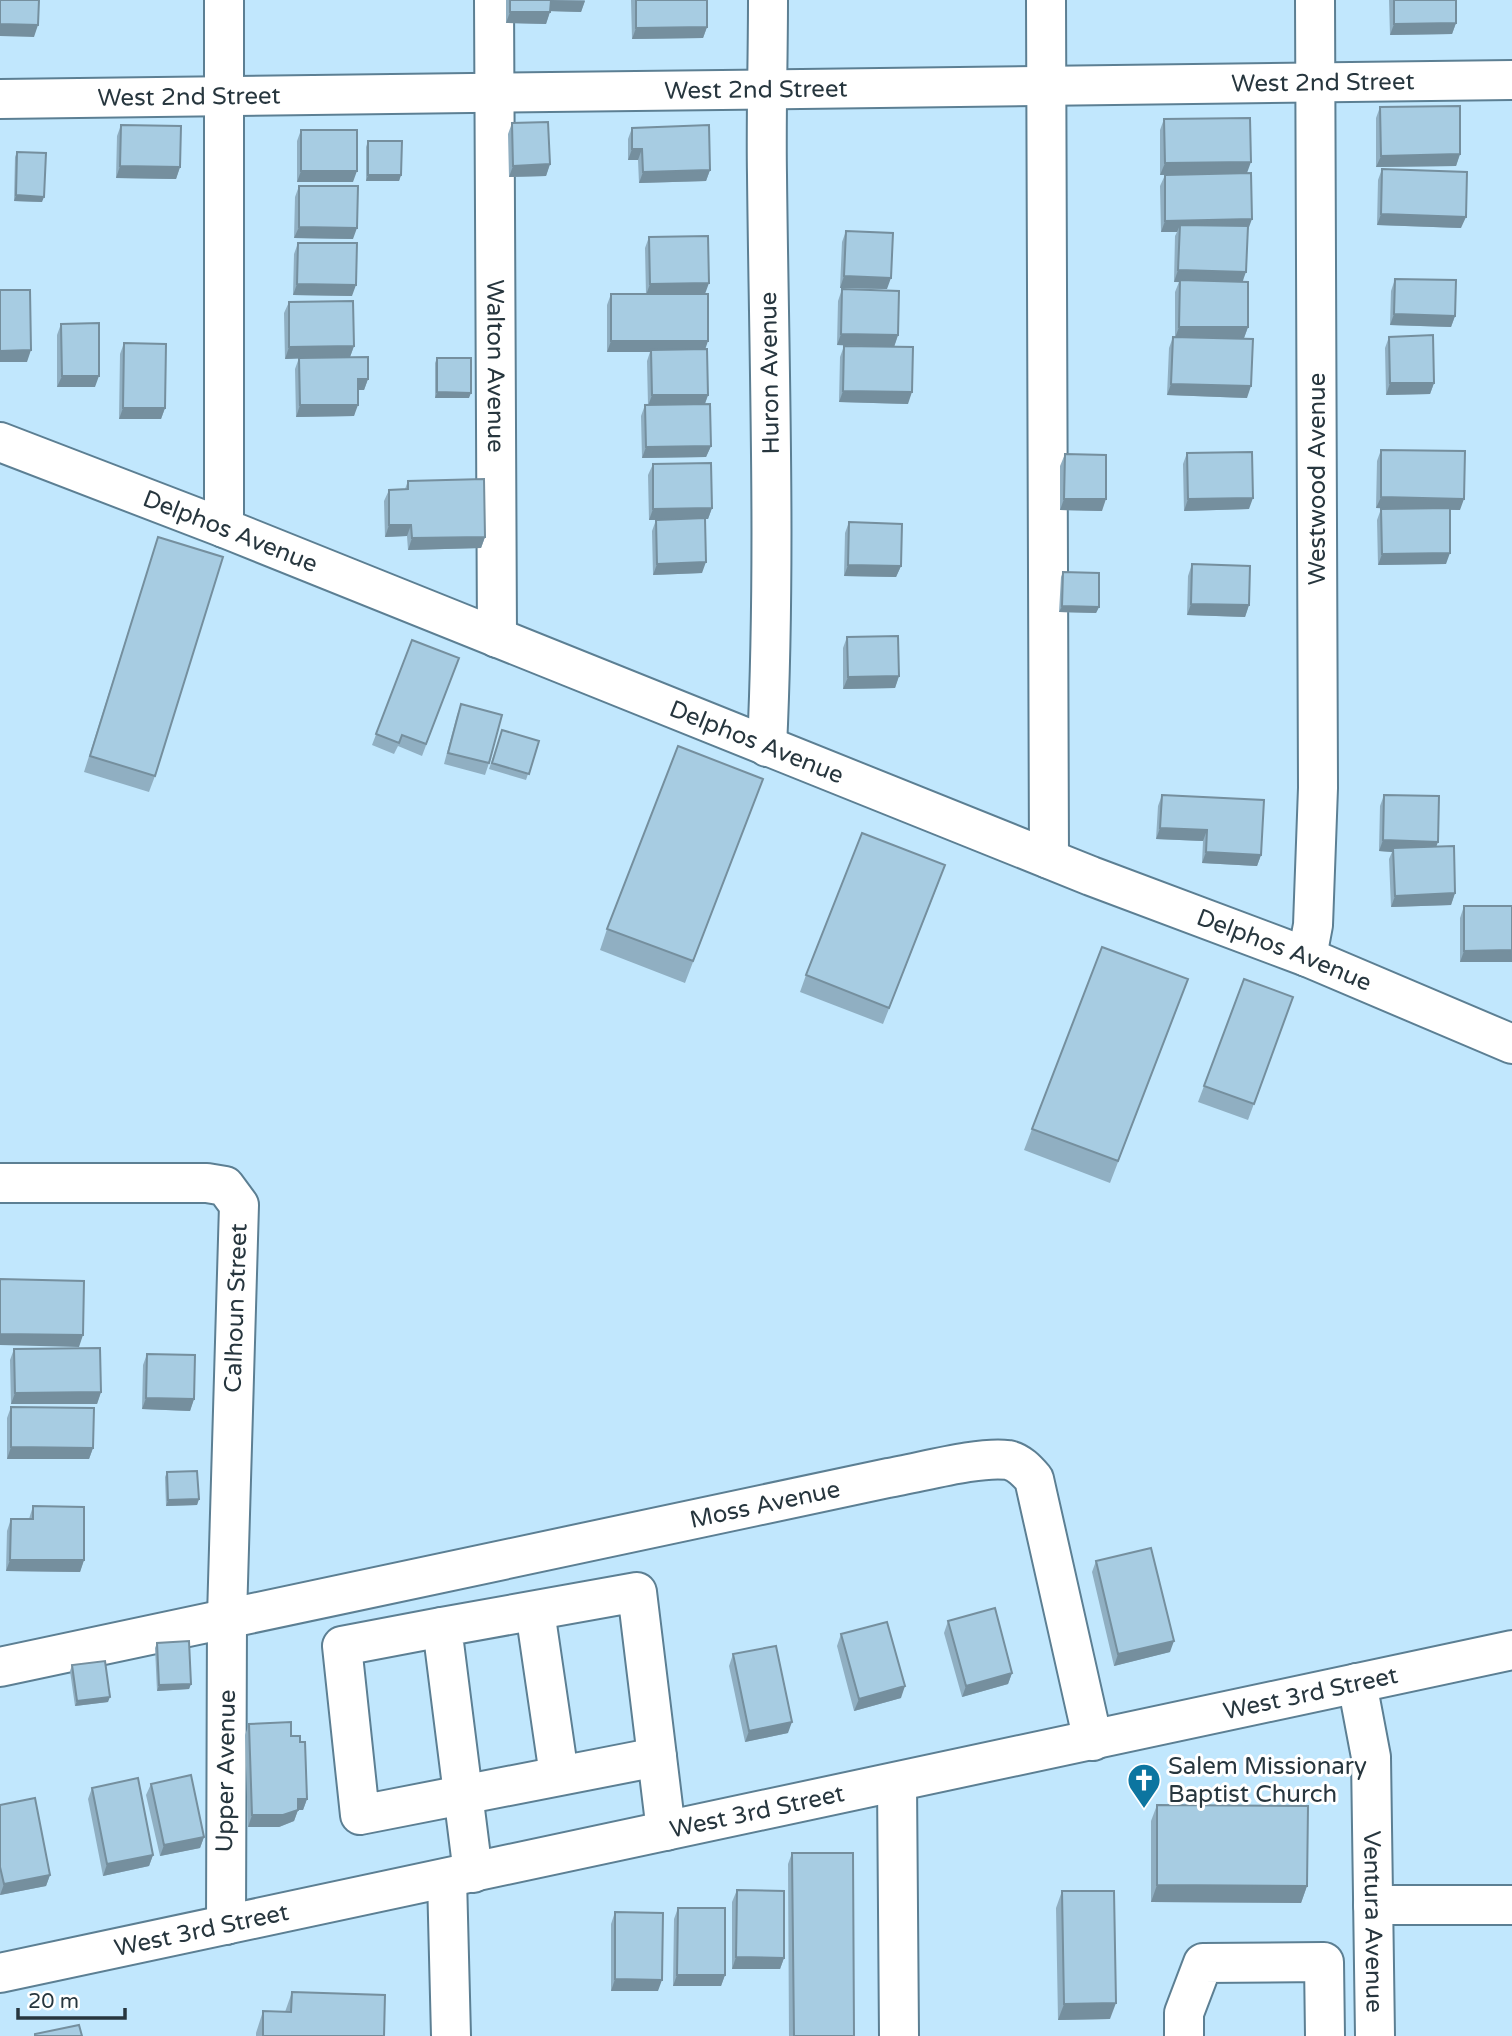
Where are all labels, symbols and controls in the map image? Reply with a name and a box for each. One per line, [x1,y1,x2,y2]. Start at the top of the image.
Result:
street label: West 2nd Street [1231,67,1415,98]
street label: West 2nd Street [664,74,848,105]
street label: West 2nd Street [97,81,281,112]
street label: Walton Avenue [481,279,511,453]
street label: Huron Avenue [754,291,786,455]
street label: Westwood Avenue [1303,373,1332,585]
street label: Delphos Avenue [139,484,322,579]
street label: Delphos Avenue [665,694,848,790]
street label: Delphos Avenue [1193,903,1376,997]
street label: Calhoun Street [219,1223,253,1393]
street label: Moss Avenue [687,1474,843,1534]
street label: West 3rd Street [1221,1660,1400,1726]
street label: Upper Avenue [210,1689,242,1853]
place label: Salem Missionary Baptist Church [1168,1752,1367,1809]
church icon: Salem Missionary Baptist Church [1125,1761,1163,1810]
street label: West 3rd Street [667,1779,847,1844]
street label: Ventura Avenue [1358,1830,1389,2013]
street label: West 3rd Street [112,1897,291,1963]
scale bar [18,1976,124,2020]
text: 20 m [28,1989,79,2014]

